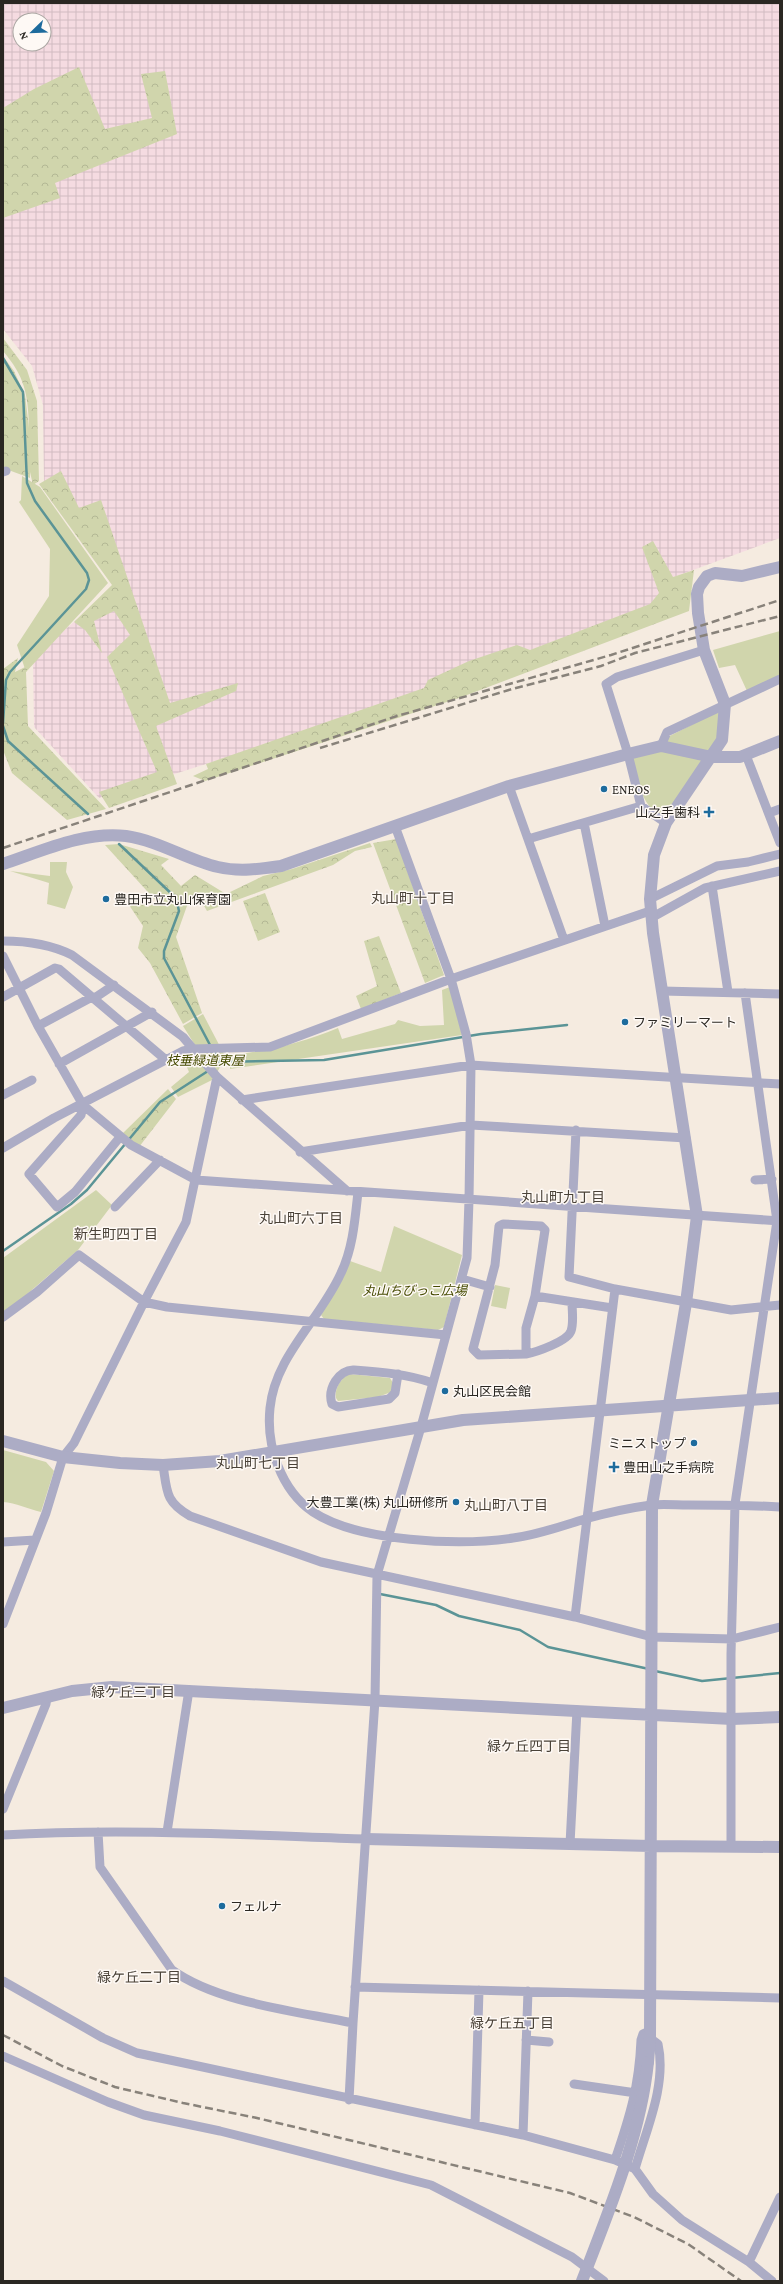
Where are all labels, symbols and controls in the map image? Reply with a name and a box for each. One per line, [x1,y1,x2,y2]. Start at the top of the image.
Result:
north arrow [12,12,52,52]
text: N [16,30,30,42]
place label: ENEOS [612,782,649,797]
marker: ENEOS [599,784,609,794]
place label: 山之手歯科 [635,805,700,820]
marker: 山之手歯科 [703,806,715,818]
district label: 丸山町十丁目 [371,890,455,906]
place label: 豊田市立丸山保育園 [114,892,231,907]
marker: 豊田市立丸山保育園 [101,894,111,904]
place label: ファミリーマート [633,1015,737,1030]
marker: ファミリーマート [620,1017,630,1027]
park label: 枝垂緑道東屋 [166,1053,246,1068]
district label: 丸山町九丁目 [521,1189,605,1205]
district label: 丸山町六丁目 [259,1210,343,1226]
district label: 新生町四丁目 [74,1226,158,1242]
park label: 丸山ちびっこ広場 [363,1283,469,1298]
place label: 丸山区民会館 [453,1384,531,1399]
marker: 丸山区民会館 [440,1386,450,1396]
place label: ミニストップ [608,1436,686,1451]
marker: ミニストップ [689,1438,699,1448]
district label: 丸山町七丁目 [216,1455,300,1471]
place label: 豊田山之手病院 [623,1460,714,1475]
marker: 豊田山之手病院 [608,1461,620,1473]
place label: 大豊工業(株) 丸山研修所 [306,1495,448,1511]
marker: 大豊工業(株) 丸山研修所 [451,1497,461,1507]
district label: 丸山町八丁目 [464,1497,548,1513]
district label: 緑ケ丘三丁目 [91,1684,175,1700]
district label: 緑ケ丘四丁目 [487,1738,571,1754]
place label: フェルナ [230,1899,282,1914]
marker: フェルナ [217,1901,227,1911]
district label: 緑ケ丘二丁目 [97,1969,181,1985]
district label: 緑ケ丘五丁目 [470,2015,554,2031]

